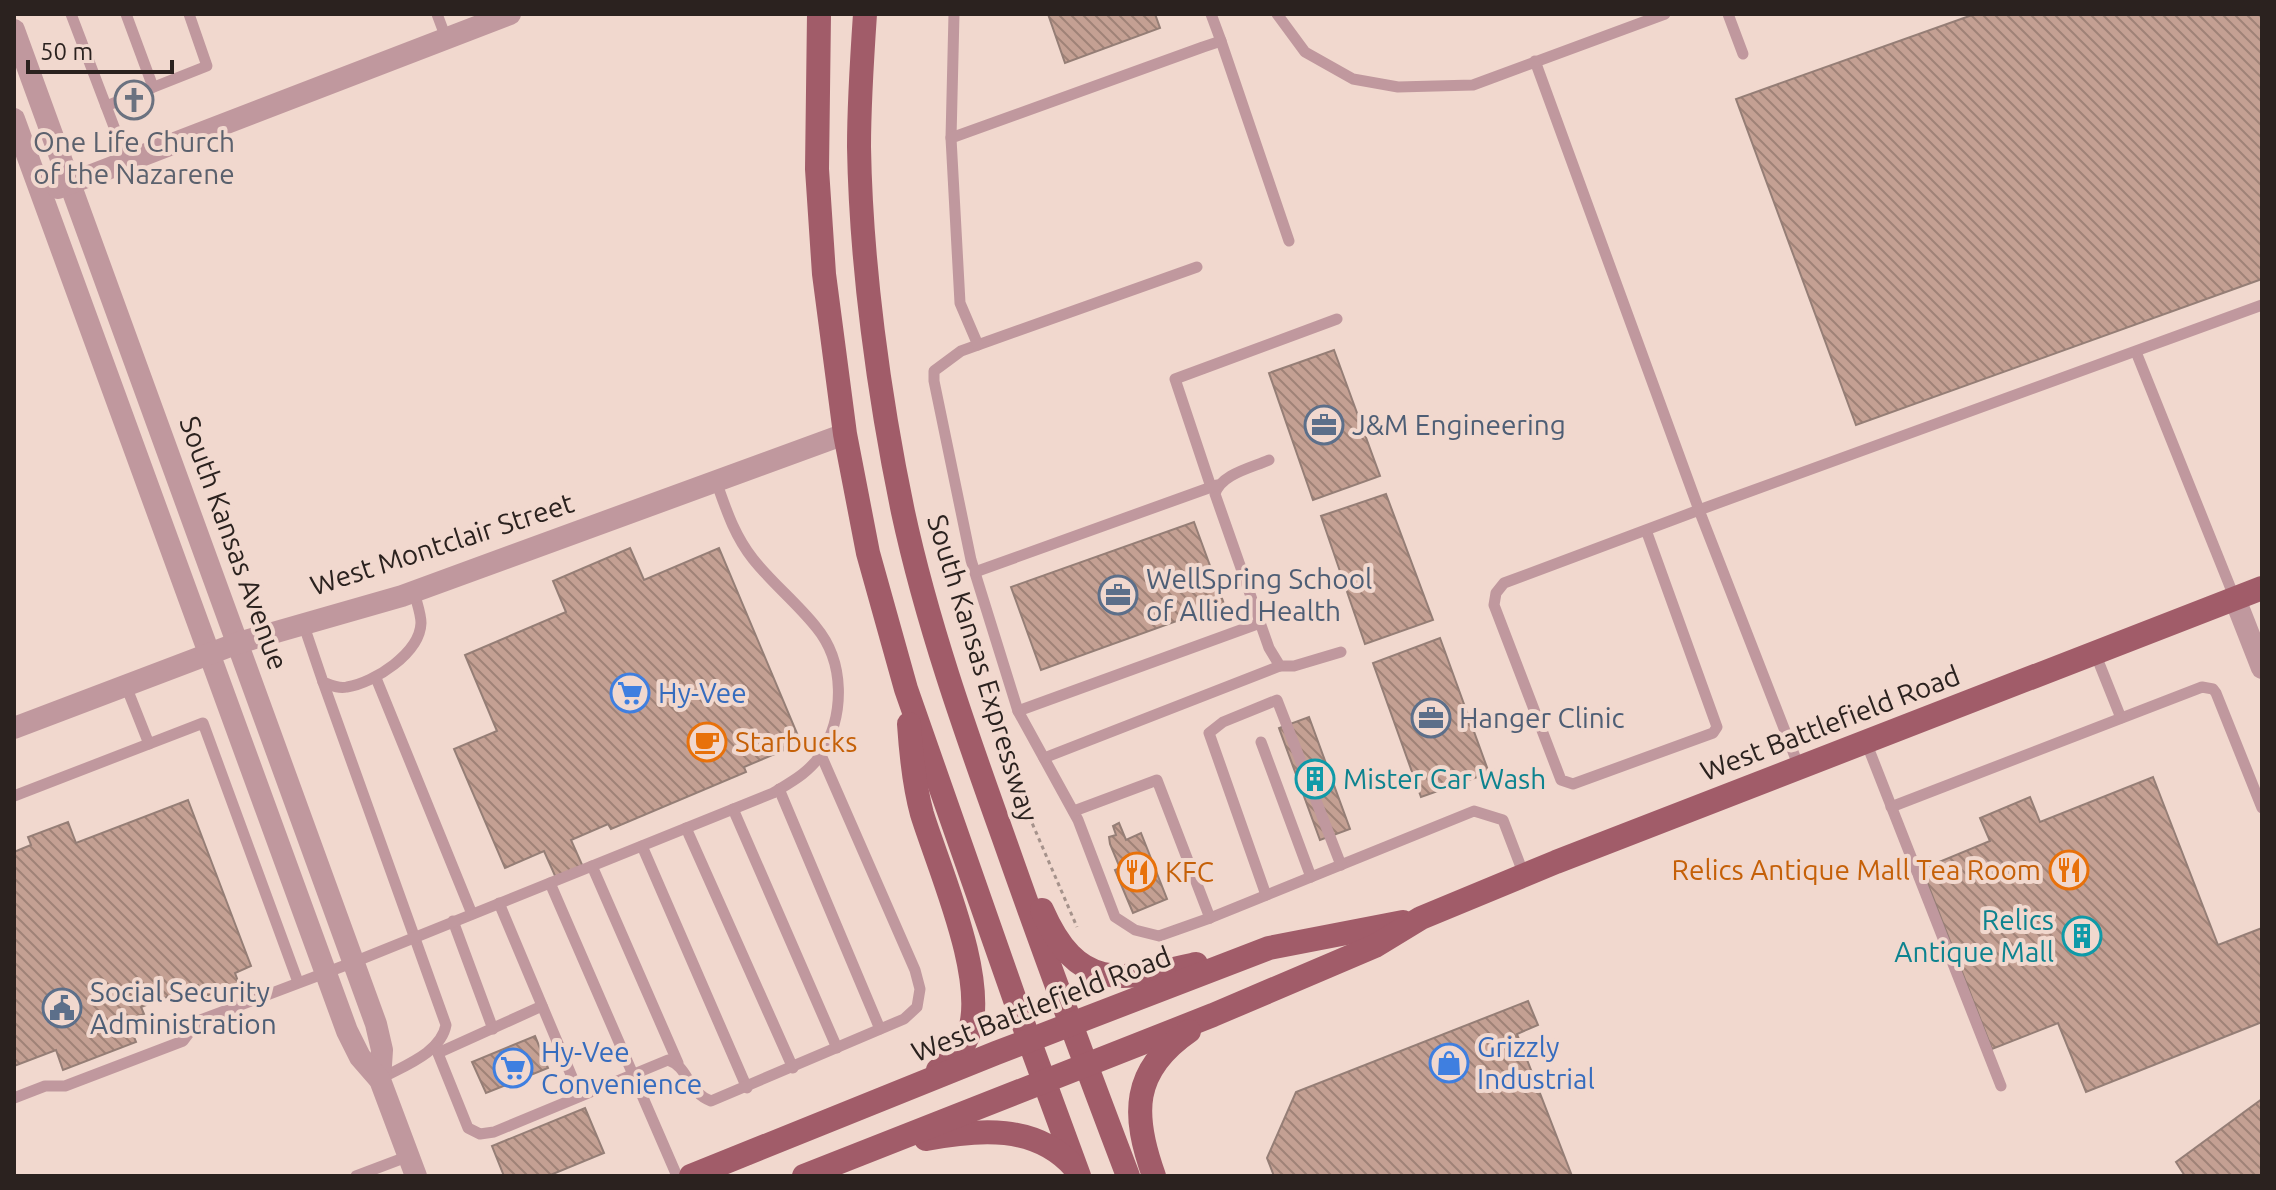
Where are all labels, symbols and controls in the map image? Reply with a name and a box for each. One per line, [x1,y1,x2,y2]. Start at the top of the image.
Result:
scale bar [28,24,172,74]
text: 50 m [40,38,93,65]
church icon: One Life Church of the Nazarene [113,79,155,121]
place label: One Life Church of the Nazarene [33,126,235,189]
office icon: J&M Engineering [1303,404,1345,446]
place label: J&M Engineering [1352,409,1566,440]
street label: South Kansas Avenue [174,412,295,674]
street label: West Montclair Street [306,486,577,601]
street label: South Kansas Expressway [922,511,1045,825]
place label: WellSpring School of Allied Health [1146,563,1372,626]
office icon: WellSpring School of Allied Health [1097,574,1139,616]
street label: West Battlefield Road [1696,659,1964,786]
supermarket icon: Hy-Vee [609,672,651,714]
place label: Hy-Vee [658,677,747,708]
office icon: Hanger Clinic [1410,697,1452,739]
place label: Hanger Clinic [1459,702,1625,733]
cafe icon: Starbucks [686,721,728,763]
place label: Starbucks [735,726,857,757]
building icon: Mister Car Wash [1294,758,1336,800]
place label: Mister Car Wash [1343,763,1546,794]
restaurant icon: Relics Antique Mall Tea Room [2048,849,2090,891]
restaurant icon: KFC [1116,851,1158,893]
place label: Relics Antique Mall Tea Room [1672,854,2041,885]
place label: KFC [1165,856,1214,887]
place label: Relics Antique Mall [1894,904,2054,967]
building icon: Relics Antique Mall [2061,915,2103,957]
street label: West Battlefield Road [907,940,1175,1067]
place label: Social Security Administration [90,976,277,1039]
public building icon: Social Security Administration [41,987,83,1029]
place label: Grizzly Industrial [1477,1031,1595,1094]
place label: Hy-Vee Convenience [541,1036,702,1099]
shop icon: Grizzly Industrial [1428,1042,1470,1084]
supermarket icon: Hy-Vee Convenience [492,1047,534,1089]

